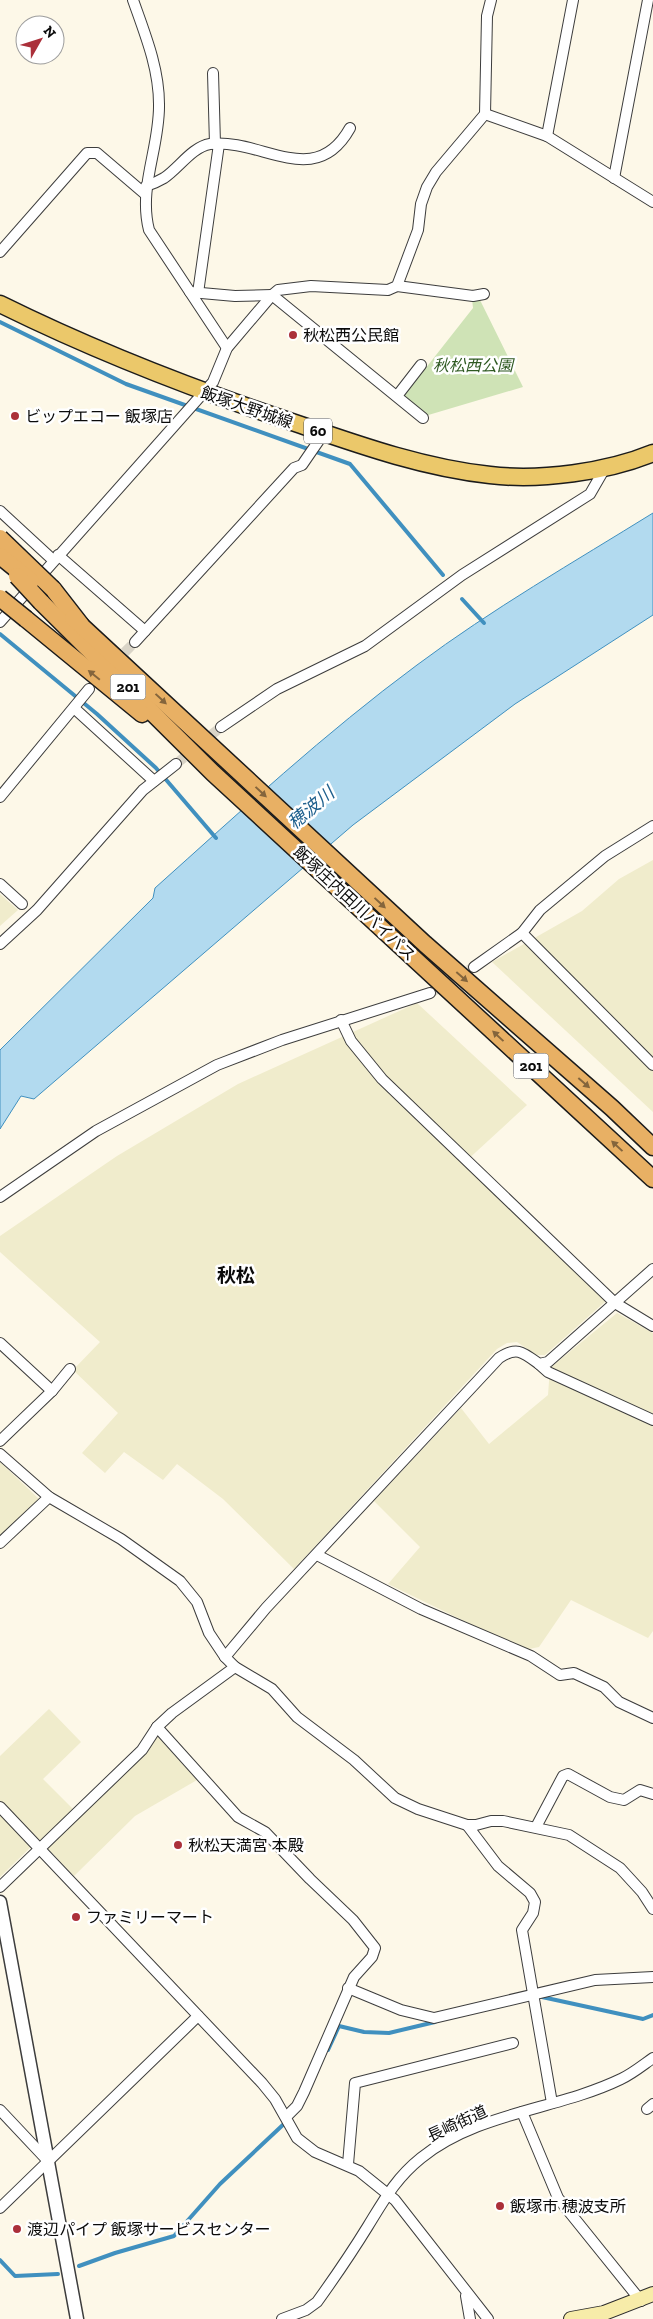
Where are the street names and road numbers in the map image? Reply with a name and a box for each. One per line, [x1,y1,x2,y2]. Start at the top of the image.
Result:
street label: 飯塚大野城線 [198,383,295,432]
road number: 60 [304,418,332,444]
road number: 201 [110,674,146,700]
street label: 飯塚庄内田川バイパス [290,842,420,965]
road number: 201 [514,1054,548,1078]
street label: 長崎街道 [424,2101,490,2146]

